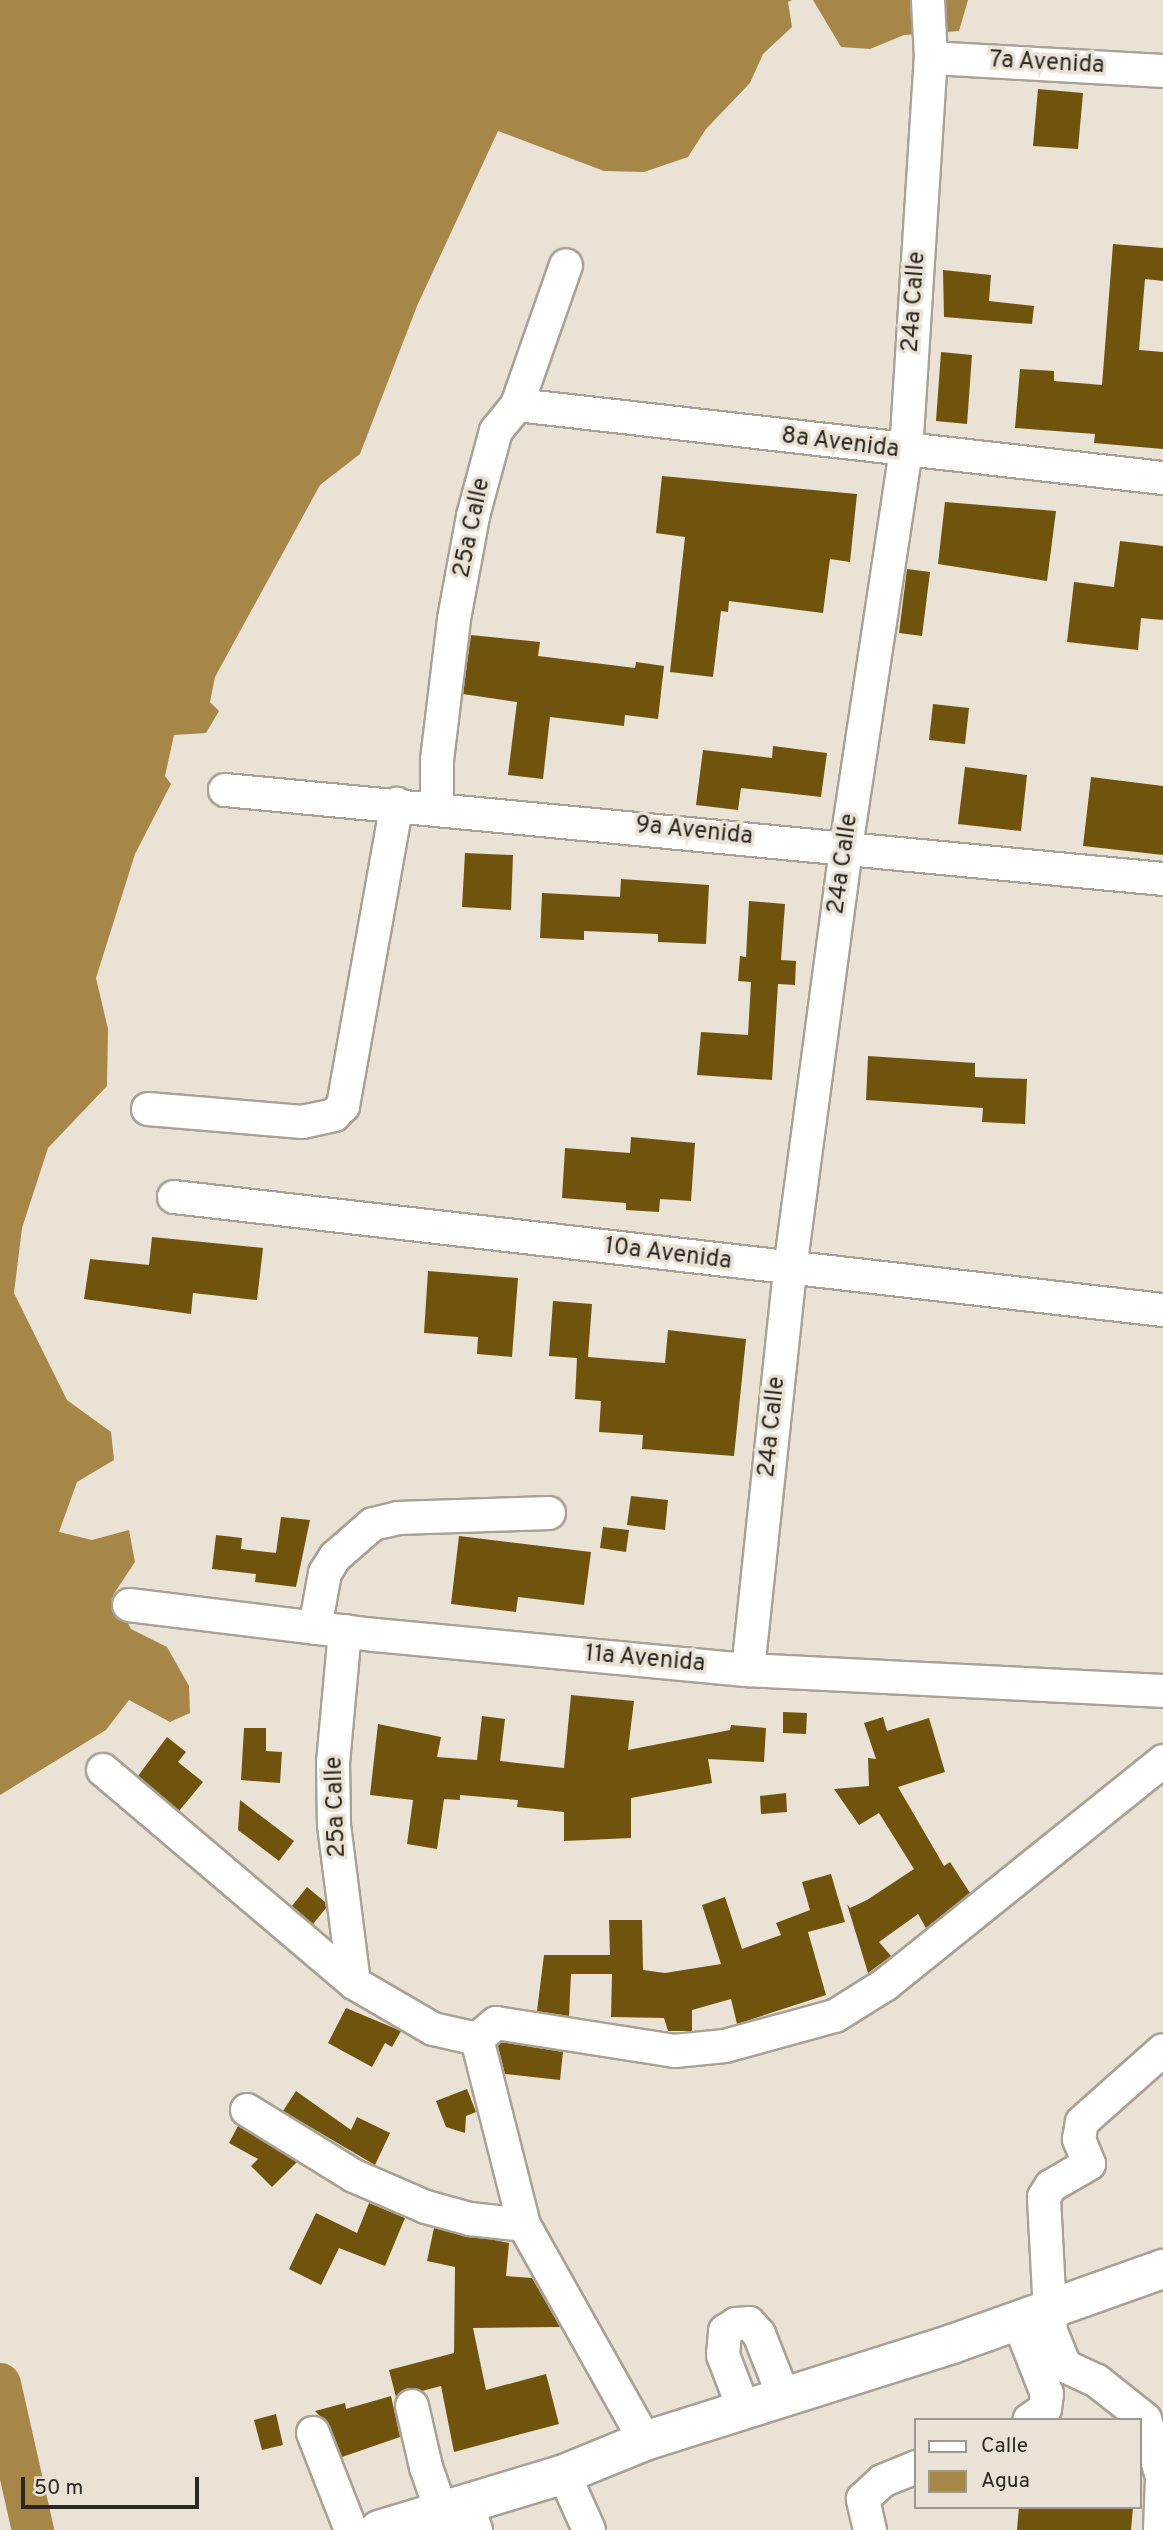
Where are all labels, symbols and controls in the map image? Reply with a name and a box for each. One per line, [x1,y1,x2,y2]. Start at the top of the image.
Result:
street label: 7a Avenida [988,47,1106,81]
street label: 24a Calle [897,250,933,354]
street label: 8a Avenida [779,422,901,466]
street label: 25a Calle [448,475,498,581]
street label: 9a Avenida [633,811,755,853]
street label: 24a Calle [823,812,865,916]
street label: 10a Avenida [602,1233,734,1277]
street label: 24a Calle [753,1375,793,1479]
street label: 11a Avenida [583,1640,707,1680]
street label: 25a Calle [321,1756,353,1858]
legend [914,2418,1142,2509]
text: Calle [981,2433,1028,2460]
scale bar [24,2464,203,2508]
text: Agua [981,2468,1030,2495]
text: 50 m [34,2475,83,2502]

